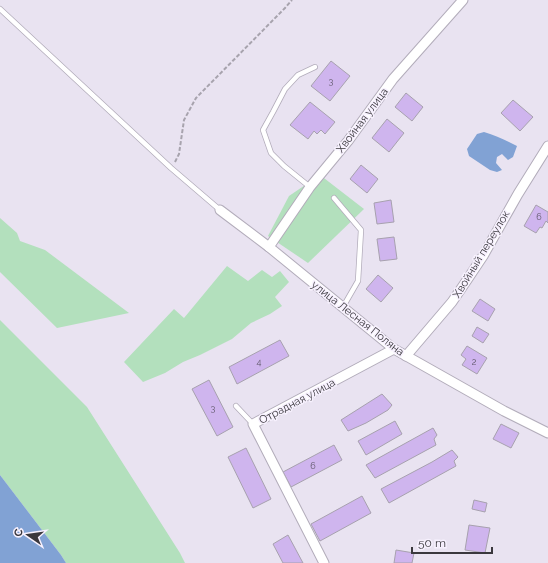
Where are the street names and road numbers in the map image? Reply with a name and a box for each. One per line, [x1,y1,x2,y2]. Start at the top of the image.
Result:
street label: Хвойная улица [334,85,391,155]
street label: Хвойный переулок [450,208,513,300]
street label: улица Лесная Поляна [309,278,407,359]
street label: Отрадная улица [257,376,338,427]

